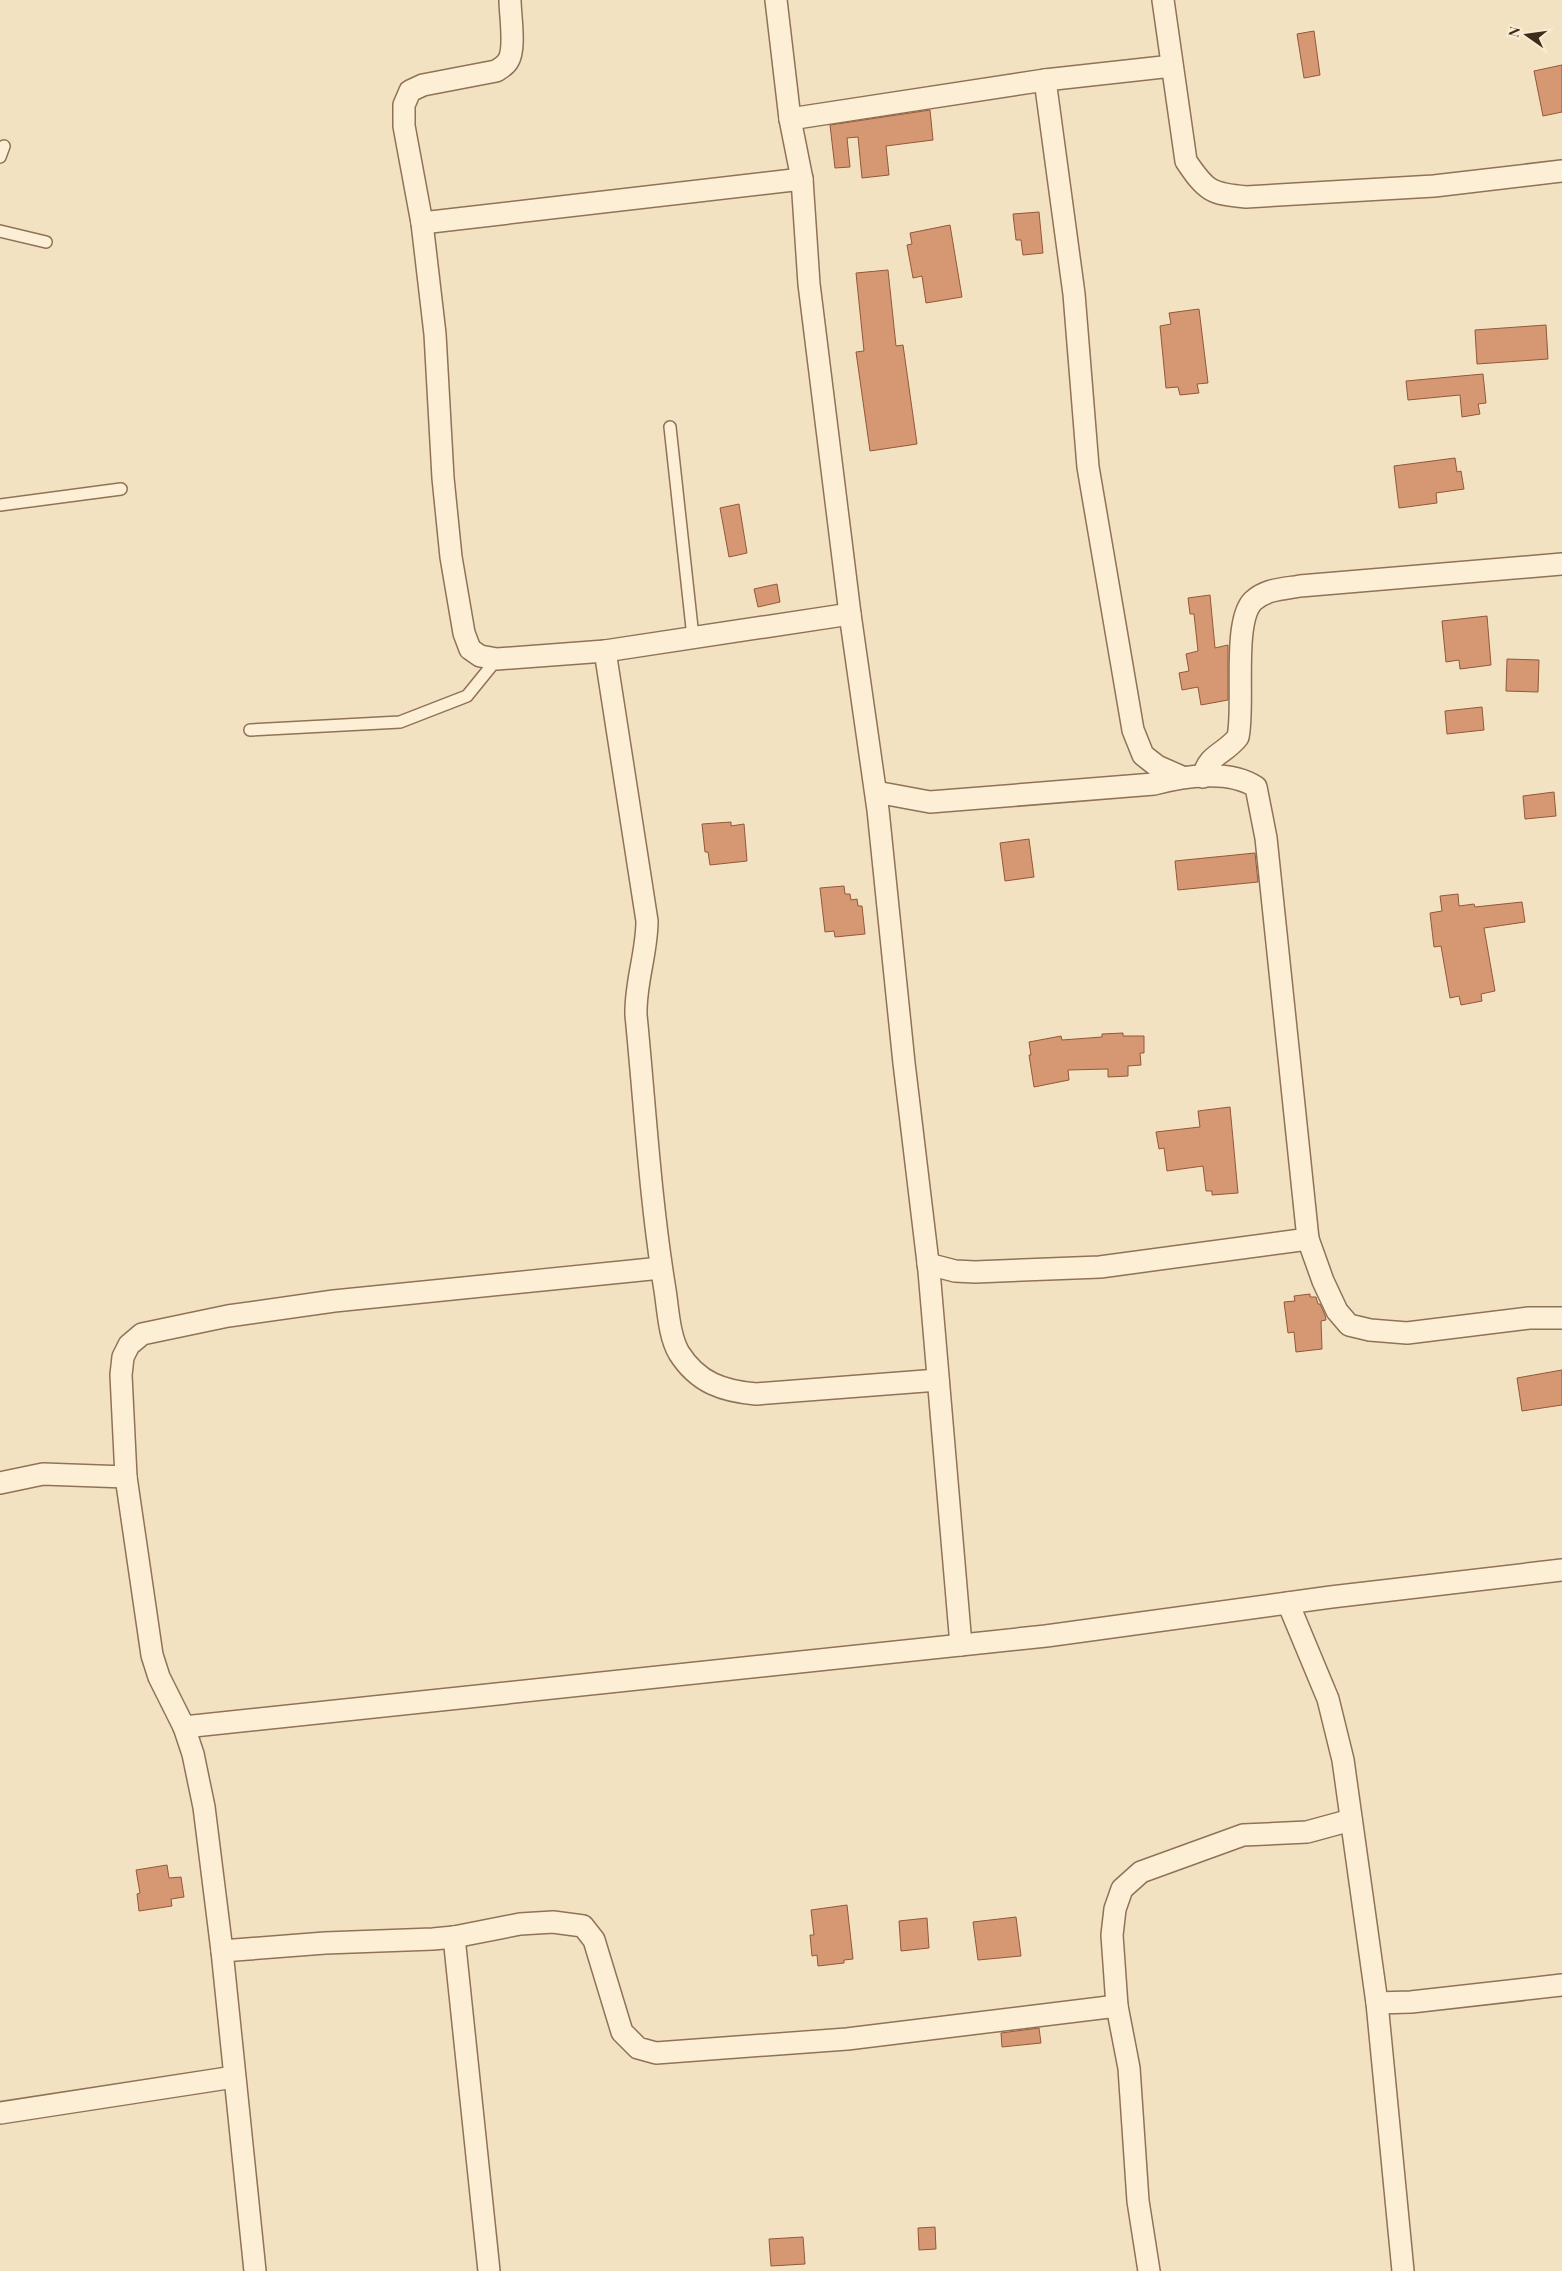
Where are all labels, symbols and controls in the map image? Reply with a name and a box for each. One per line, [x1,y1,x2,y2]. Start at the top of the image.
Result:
north arrow [1502,10,1552,60]
text: N [1503,25,1524,39]

